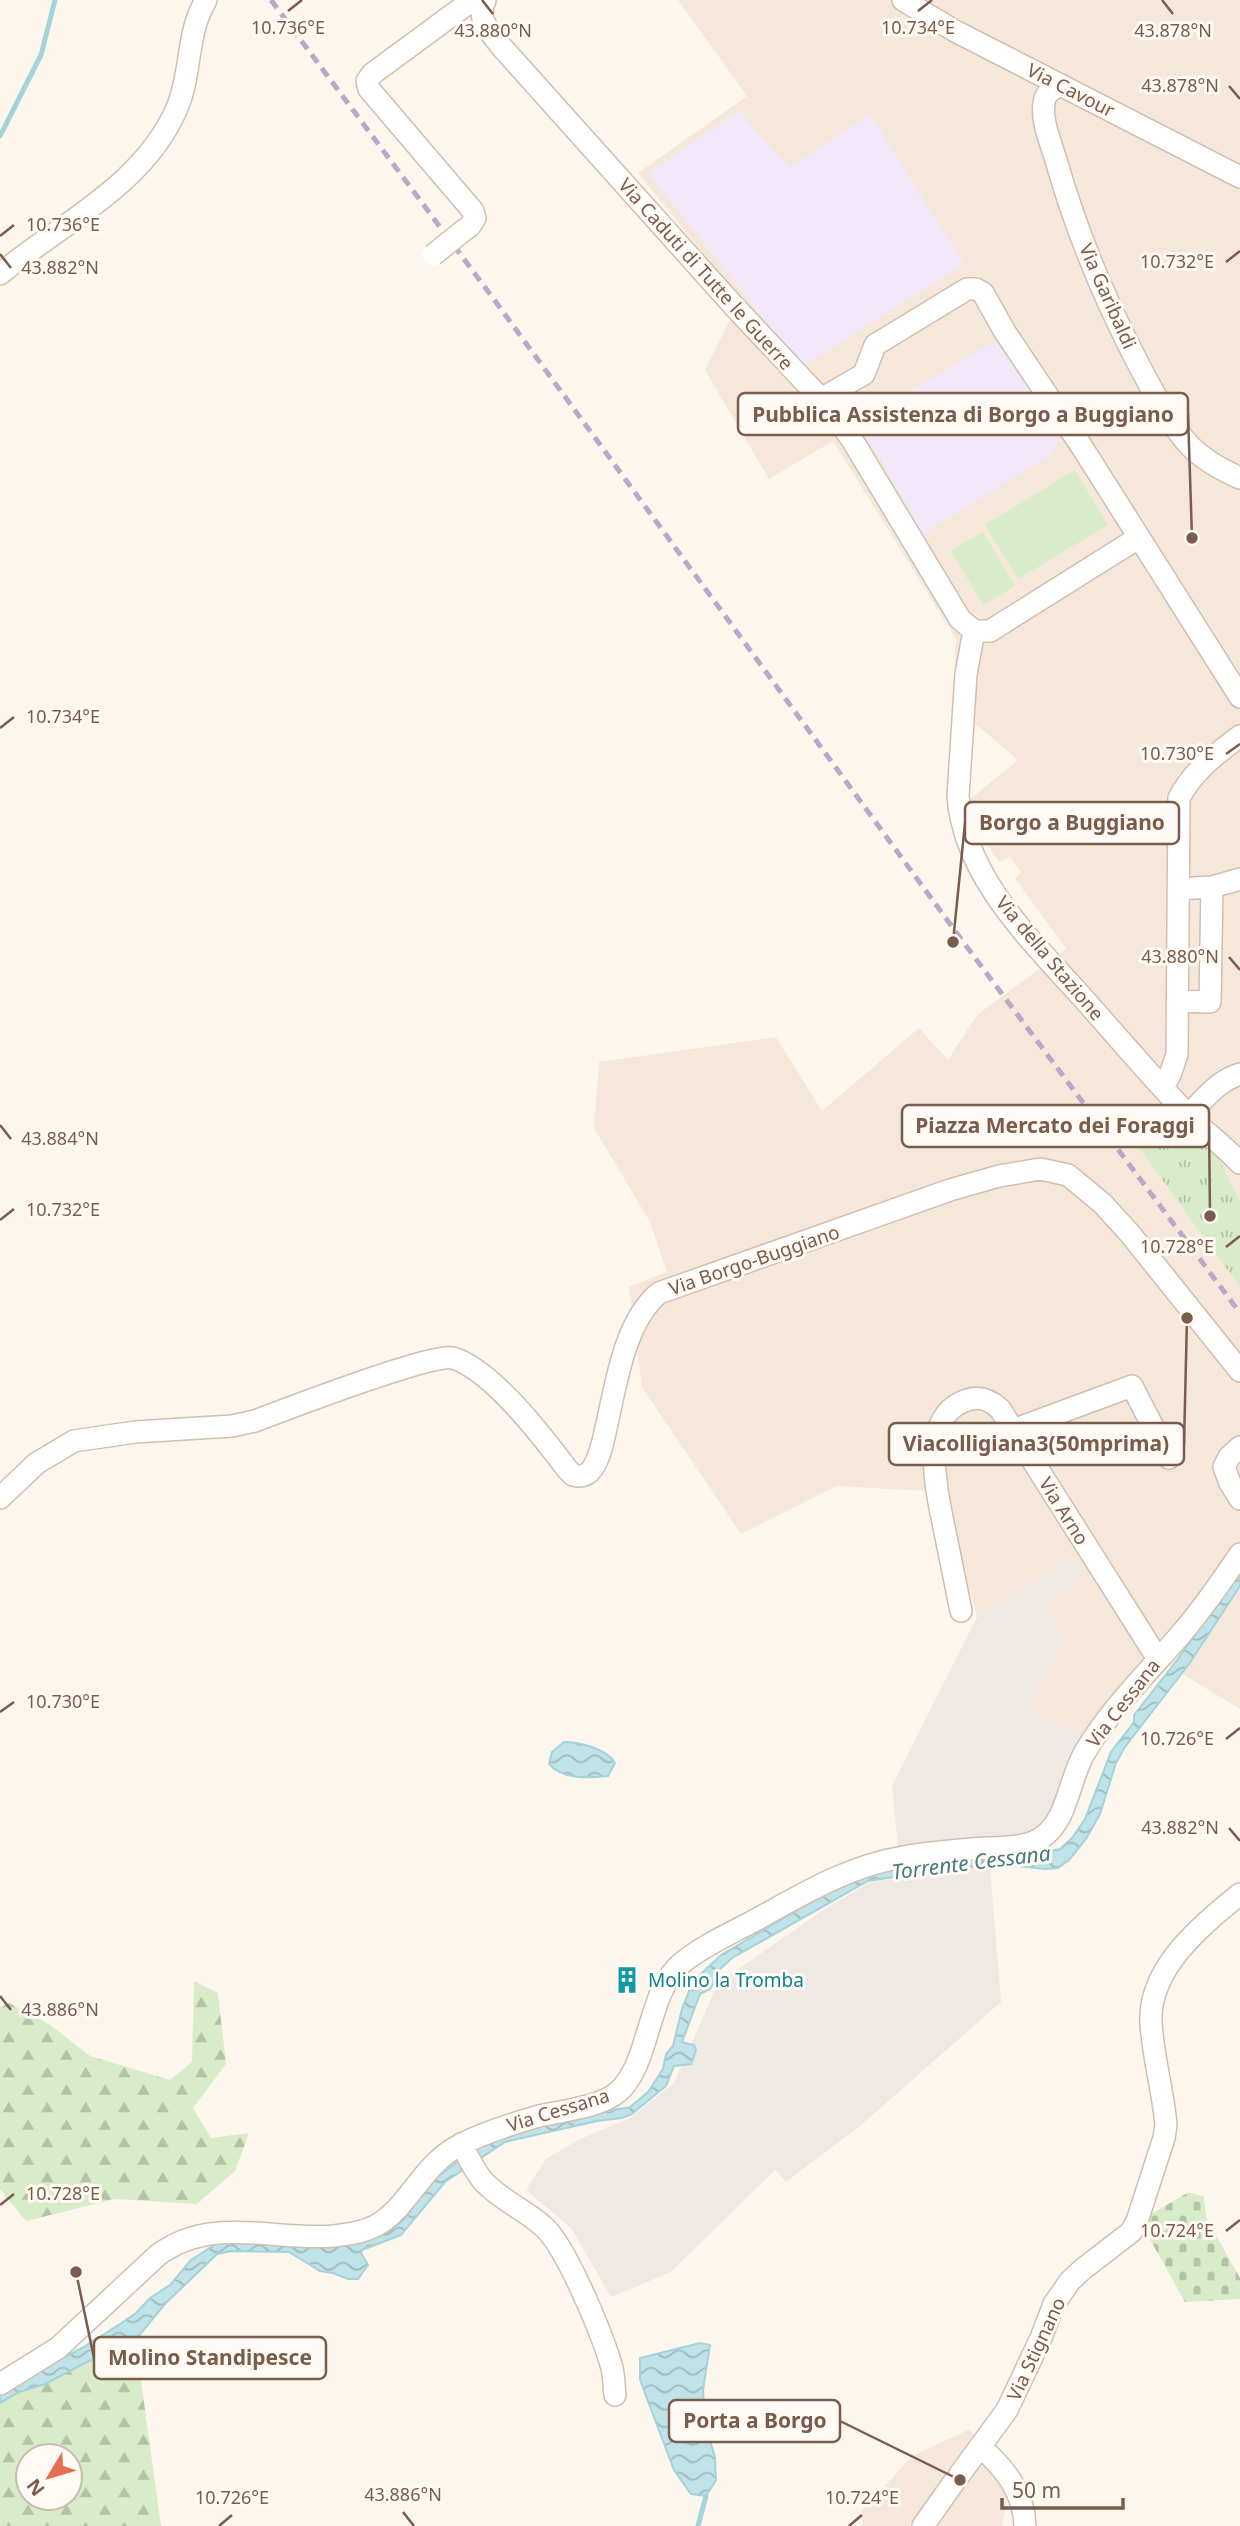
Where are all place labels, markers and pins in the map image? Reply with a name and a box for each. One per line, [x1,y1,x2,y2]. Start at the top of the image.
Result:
callout: Pubblica Assistenza di Borgo a Buggiano [738,393,1188,435]
callout: Borgo a Buggiano [965,802,1179,844]
callout: Piazza Mercato dei Foraggi [902,1105,1209,1147]
callout: Viacolligiana3(50mprima) [889,1423,1184,1465]
building icon: Molino la Tromba [612,1965,642,1995]
place label: Molino la Tromba [648,1967,804,1993]
callout: Molino Standipesce [94,2337,326,2379]
callout: Porta a Borgo [669,2400,840,2442]

